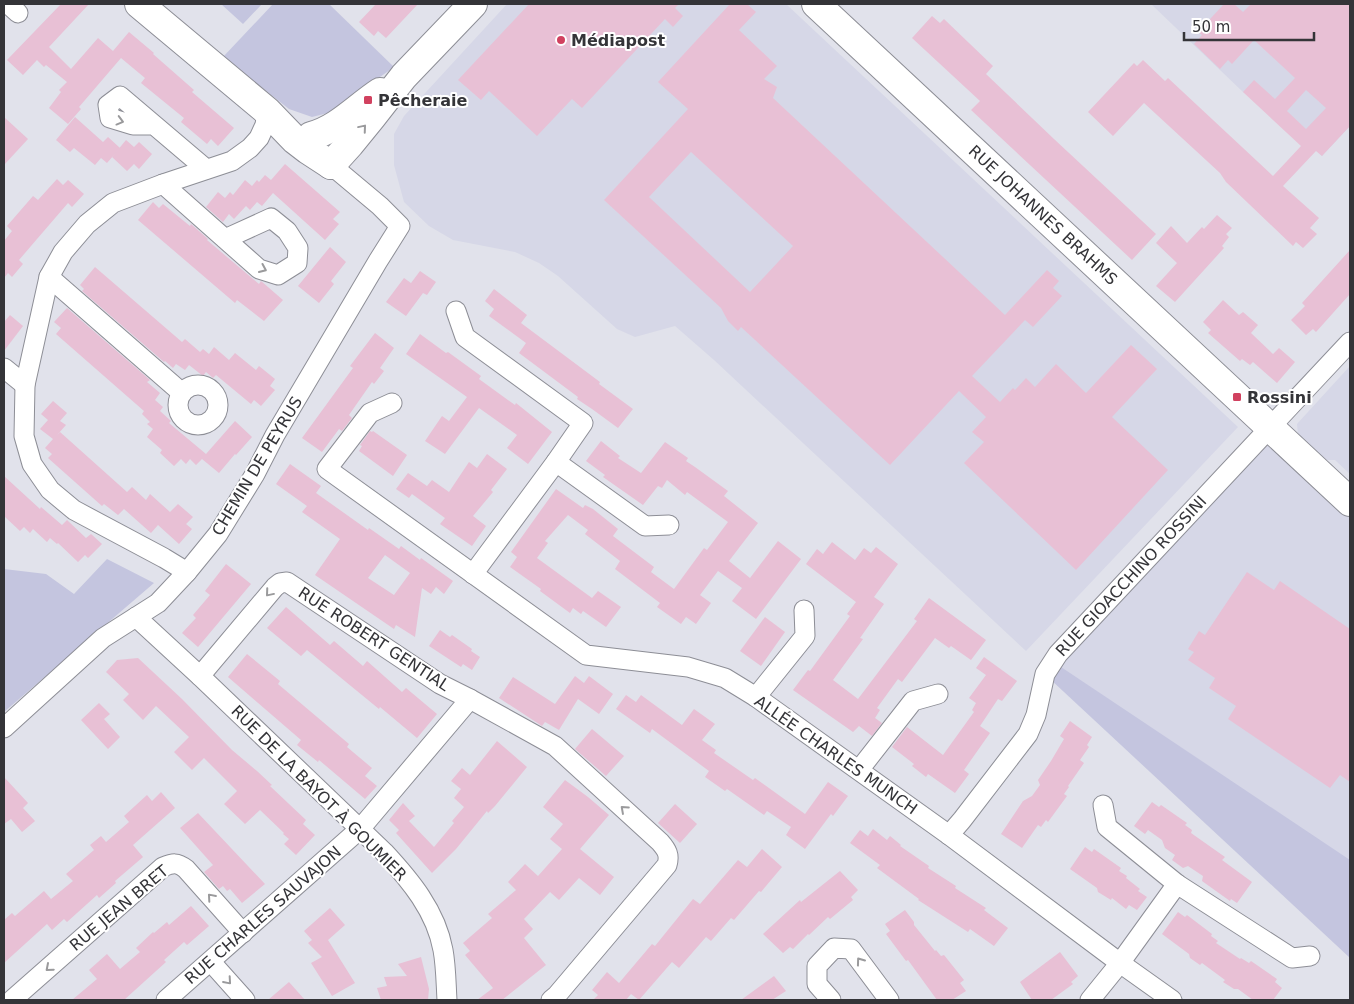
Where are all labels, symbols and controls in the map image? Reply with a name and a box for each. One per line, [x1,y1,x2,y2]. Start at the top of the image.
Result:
scale bar [1184,10,1314,42]
text: 50 m [1192,18,1230,36]
place label: Médiapost [571,31,665,50]
marker: Médiapost [555,34,567,46]
place label: Pêcheraie [378,91,467,110]
marker: Pêcheraie [362,94,374,106]
one-way arrow [116,115,124,126]
one-way arrow [357,125,366,134]
street label: RUE JOHANNES BRAHMS [965,141,1121,289]
one-way arrow [258,262,267,273]
place label: Rossini [1247,388,1312,407]
marker: Rossini [1231,391,1243,403]
street label: CHEMIN DE PEYRUS [208,393,306,539]
street label: RUE GIOACCHINO ROSSINI [1052,492,1210,660]
street label: RUE ROBERT GENTIAL [295,583,453,695]
one-way arrow [266,588,275,597]
street label: ALLÉE CHARLES MUNCH [751,691,921,819]
street label: RUE DE LA BAYOT À GOUMIER [227,701,411,885]
one-way arrow [621,806,630,815]
street label: RUE CHARLES SAUVAJON [181,842,345,988]
street label: RUE JEAN BRET [66,861,172,955]
one-way arrow [208,893,217,902]
one-way arrow [857,957,866,967]
one-way arrow [45,962,54,971]
one-way arrow [222,975,231,984]

